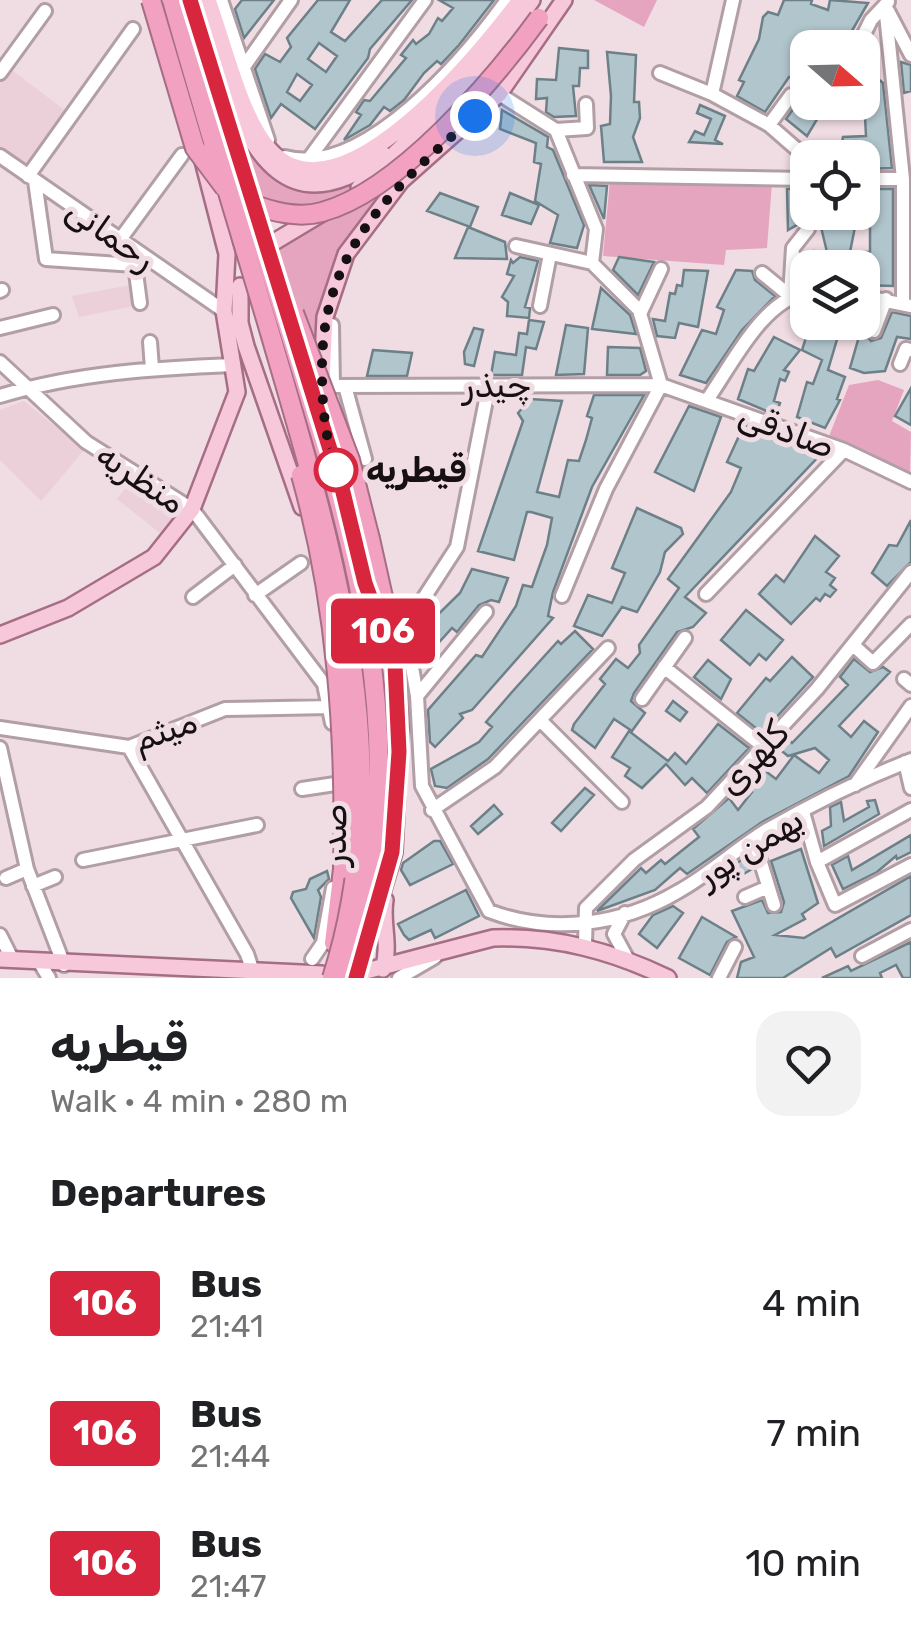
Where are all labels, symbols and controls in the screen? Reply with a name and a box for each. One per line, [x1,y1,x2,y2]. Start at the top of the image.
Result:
north arrow [790,30,880,120]
map controls [790,30,880,340]
your location [450,91,500,141]
button: locate [790,140,880,230]
street label: رحمانی [58,188,164,280]
button: layers [790,250,880,340]
street label: چیذر [461,364,531,406]
street label: صادقی [733,393,841,467]
street label: منظریه [88,433,194,523]
marker: قیطریه [315,449,357,491]
place label: قیطریه [366,449,467,491]
line badge: 106 [326,598,440,664]
text: 106 [351,610,415,652]
street label: میثم [127,700,203,762]
street label: کلهری [708,712,798,804]
street label: بهمن پور [687,798,812,899]
street label: صدر [312,804,356,868]
button: heart [756,1011,861,1116]
text: قیطریه [50,1016,188,1073]
text: Walk · 4 min · 280 m [50,1082,348,1120]
text: Departures [50,1170,266,1216]
text: Bus [190,1261,262,1307]
text: 4 min [762,1280,861,1326]
text: 106 [73,1282,137,1324]
text: 21:41 [190,1307,264,1345]
text: Bus [190,1391,262,1437]
text: 7 min [766,1410,861,1456]
text: 106 [73,1412,137,1454]
text: 21:44 [190,1437,270,1475]
text: Bus [190,1521,262,1567]
text: 10 min [745,1540,861,1586]
text: 106 [73,1542,137,1584]
text: 21:47 [190,1567,266,1605]

